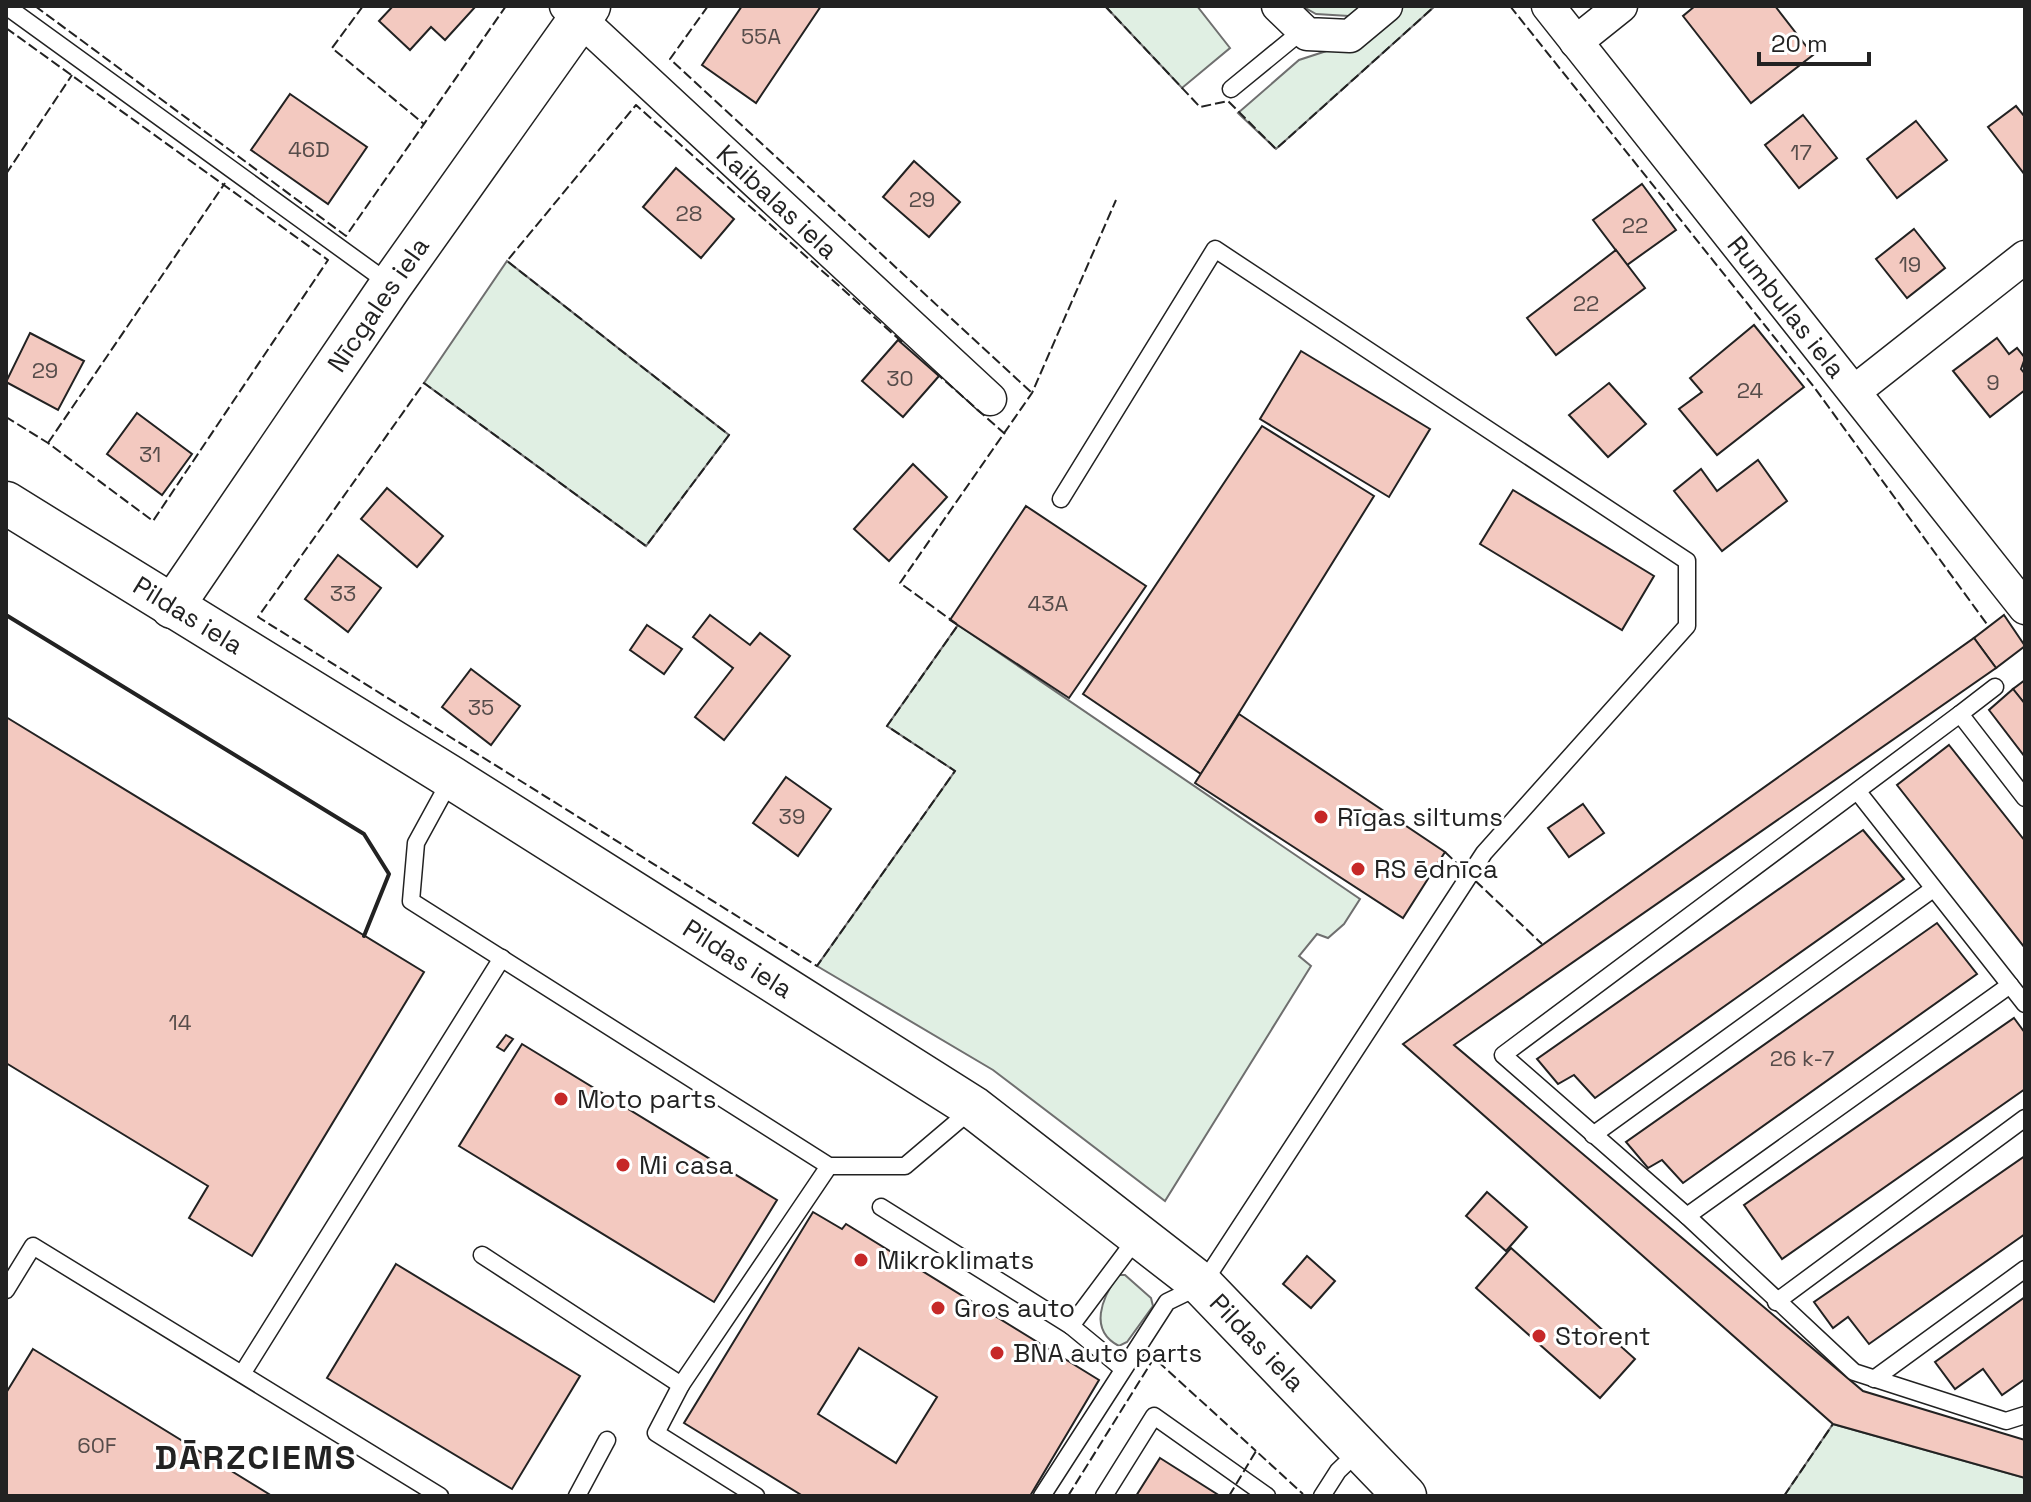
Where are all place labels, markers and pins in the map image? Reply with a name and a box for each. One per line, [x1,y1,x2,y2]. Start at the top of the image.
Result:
place label: Rīgas siltums [1337,800,1503,834]
marker: Rīgas siltums [1312,808,1330,826]
place label: RS ēdnīca [1374,852,1498,886]
marker: RS ēdnīca [1349,860,1367,878]
place label: Moto parts [577,1082,716,1116]
marker: Moto parts [552,1090,570,1108]
place label: Mi casa [639,1148,734,1182]
marker: Mi casa [614,1156,632,1174]
place label: Mikroklimats [877,1243,1034,1277]
marker: Mikroklimats [852,1251,870,1269]
place label: Gros auto [954,1291,1075,1325]
marker: Gros auto [929,1299,947,1317]
place label: Storent [1555,1319,1651,1353]
marker: Storent [1530,1327,1548,1345]
place label: BNA auto parts [1013,1336,1202,1370]
marker: BNA auto parts [988,1344,1006,1362]

